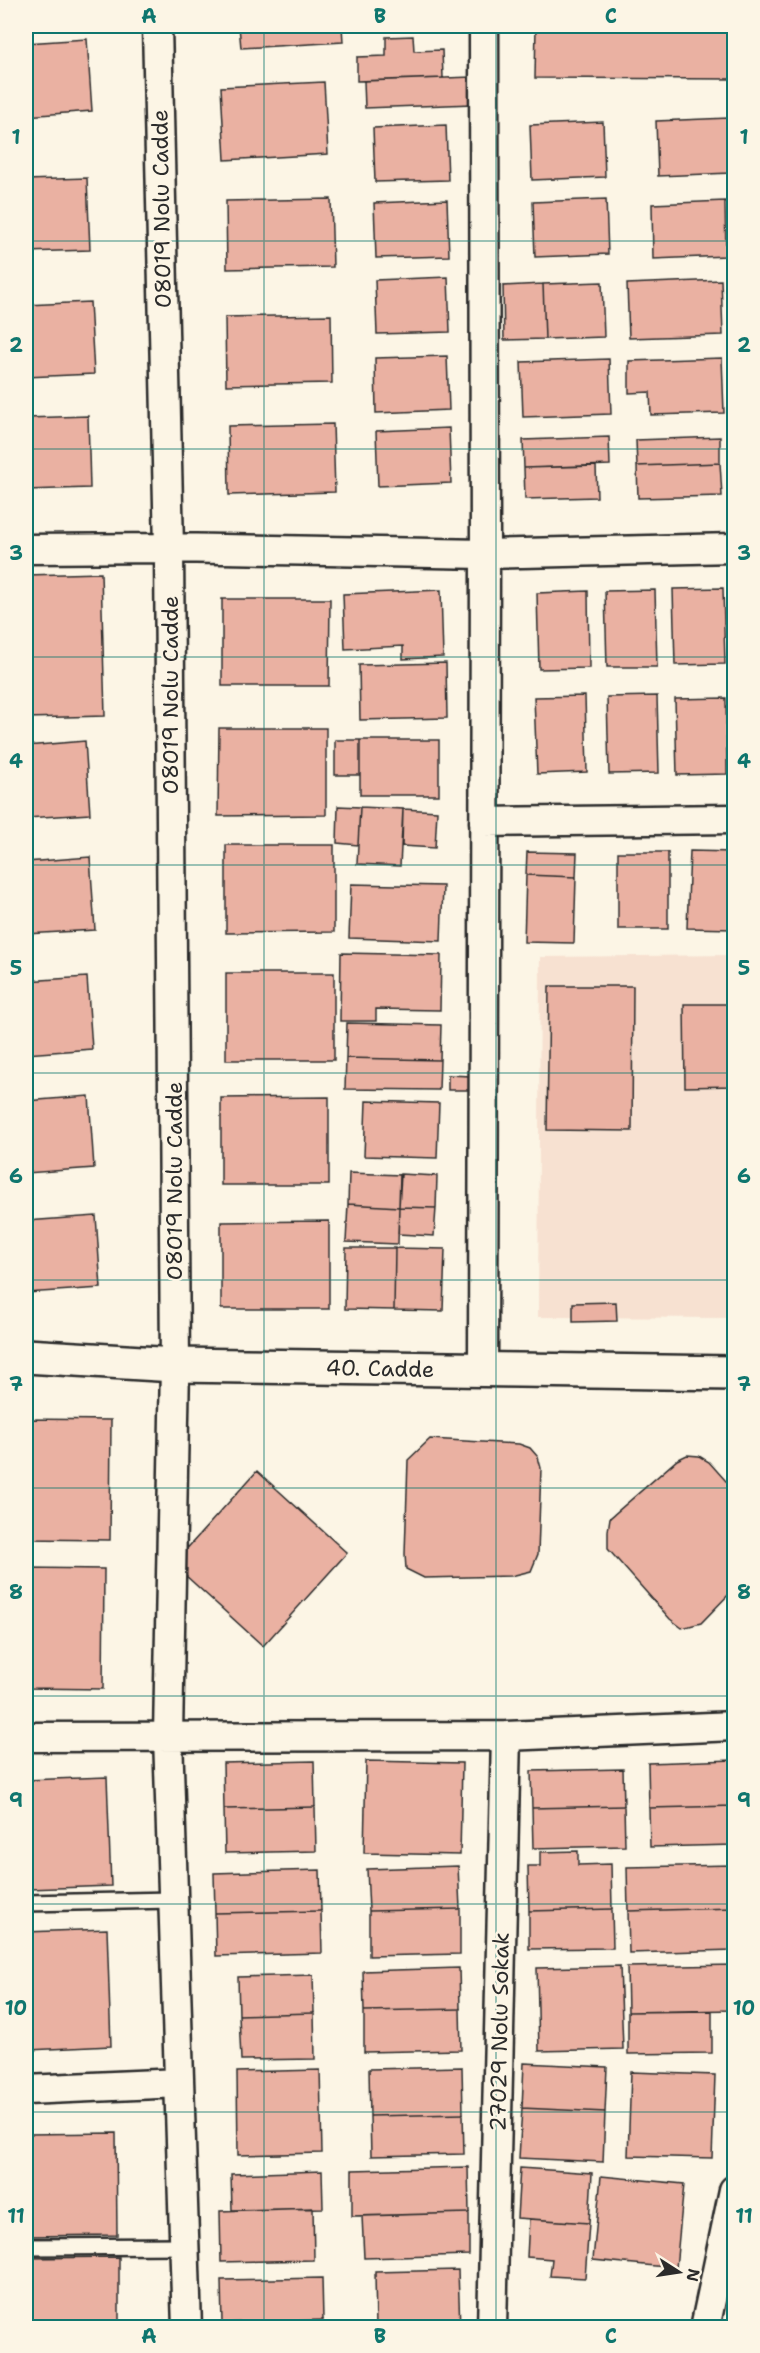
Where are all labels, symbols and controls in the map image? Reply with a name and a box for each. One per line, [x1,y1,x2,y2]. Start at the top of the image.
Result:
text: A [141,3,157,29]
text: B [374,3,386,29]
text: C [605,3,617,29]
street label: 08019 Nolu Cadde [145,109,178,309]
text: 1 [11,124,21,150]
text: 1 [739,124,749,150]
text: 2 [9,332,23,358]
text: 2 [737,332,751,358]
text: 3 [9,540,23,566]
text: 3 [737,540,751,566]
street label: 08019 Nolu Cadde [156,596,185,794]
text: 4 [9,748,23,774]
text: 4 [737,748,751,774]
text: 5 [10,955,22,981]
text: 5 [738,955,750,981]
street label: 08019 Nolu Cadde [160,1082,189,1280]
text: 6 [9,1163,23,1189]
text: 6 [737,1163,751,1189]
street label: 40. Cadde [325,1353,435,1384]
text: 7 [9,1371,23,1397]
text: 7 [737,1371,751,1397]
text: 8 [9,1579,23,1605]
text: 8 [737,1579,751,1605]
text: 9 [9,1787,23,1813]
text: 9 [737,1787,751,1813]
street label: 27029 Nolu Sokak [483,1932,516,2132]
text: 10 [5,1995,27,2021]
text: 10 [733,1995,755,2021]
text: 11 [7,2203,25,2229]
text: 11 [735,2203,753,2229]
north arrow [649,2242,709,2302]
text: N [682,2267,705,2283]
text: A [141,2323,157,2349]
text: B [374,2323,386,2349]
text: C [605,2323,617,2349]

